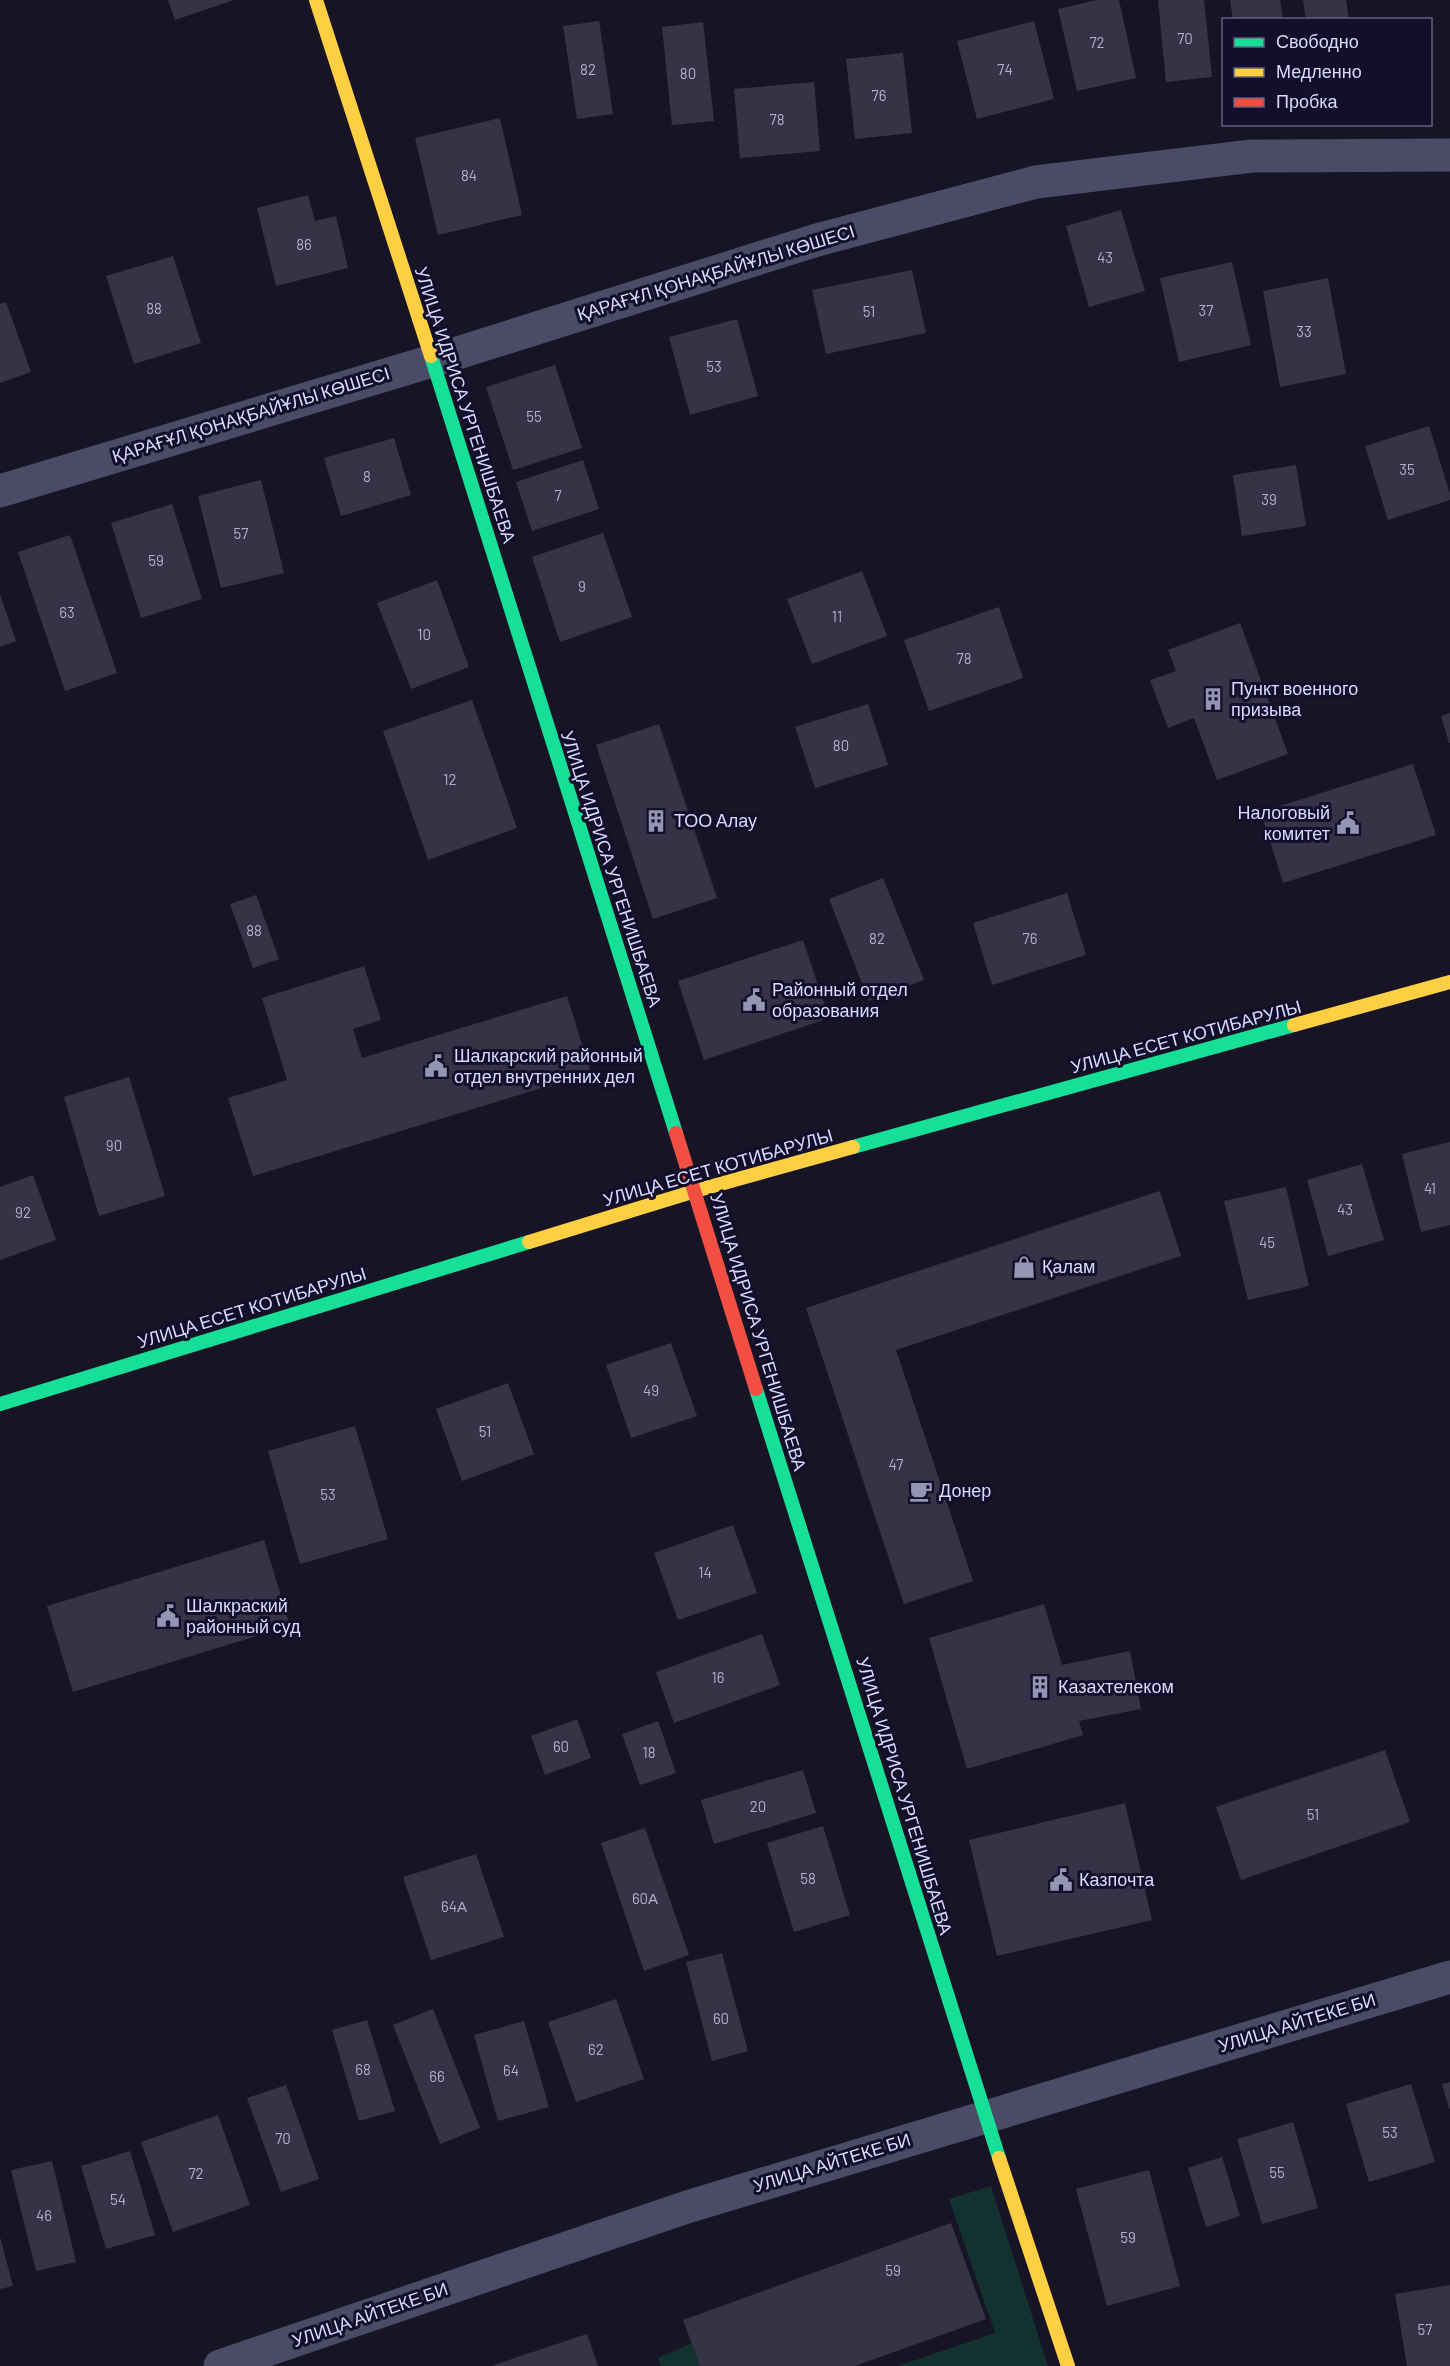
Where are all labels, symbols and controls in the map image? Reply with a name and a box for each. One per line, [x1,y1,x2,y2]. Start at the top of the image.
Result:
legend [1222,18,1432,126]
house number: 70 [1177,29,1193,47]
text: Свободно [1276,30,1359,52]
house number: 72 [1089,33,1105,51]
house number: 82 [580,60,596,78]
house number: 74 [997,60,1013,78]
text: Медленно [1276,60,1362,82]
house number: 80 [680,64,696,82]
house number: 76 [872,86,886,104]
text: Пробка [1276,90,1339,112]
house number: 78 [770,110,784,128]
house number: 84 [461,166,477,184]
street label: ҚАРАҒҰЛ ҚОНАҚБАЙҰЛЫ КӨШЕСІ [574,219,857,325]
house number: 86 [296,235,312,253]
house number: 43 [1097,248,1113,266]
street label: УЛИЦА ИДРИСА УРГЕНИШБАЕВА [411,264,521,546]
house number: 88 [146,299,162,317]
house number: 37 [1199,301,1213,319]
house number: 51 [863,302,875,320]
house number: 33 [1296,322,1312,340]
house number: 53 [706,357,722,375]
street label: ҚАРАҒҰЛ ҚОНАҚБАЙҰЛЫ КӨШЕСІ [109,361,392,467]
house number: 55 [526,407,542,425]
house number: 35 [1399,460,1415,478]
house number: 8 [363,467,371,485]
house number: 7 [554,486,562,504]
house number: 39 [1261,490,1277,508]
house number: 57 [234,524,248,542]
house number: 59 [148,551,164,569]
house number: 9 [578,577,586,595]
house number: 63 [59,603,75,621]
house number: 11 [832,607,842,625]
house number: 10 [417,625,431,643]
house number: 78 [957,649,971,667]
place label: Пункт военного призыва [1231,677,1358,720]
building icon: Пункт военного призыва [1200,686,1226,712]
street label: УЛИЦА ИДРИСА УРГЕНИШБАЕВА [557,728,667,1010]
house number: 80 [833,736,849,754]
house number: 12 [443,770,457,788]
place label: Налоговый комитет [1238,801,1330,844]
building icon: ТОО Алау [643,808,669,834]
place label: ТОО Алау [674,809,757,831]
public building icon: Налоговый комитет [1335,810,1361,836]
house number: 88 [246,921,262,939]
house number: 82 [869,929,885,947]
house number: 76 [1023,929,1037,947]
place label: Районный отдел образования [772,978,908,1021]
public building icon: Районный отдел образования [741,987,767,1013]
street label: УЛИЦА ЕСЕТ КОТИБАРУЛЫ [1068,995,1304,1077]
place label: Шалкарский районный отдел внутренних дел [454,1044,643,1087]
public building icon: Шалкарский районный отдел внутренних дел [423,1053,449,1079]
street label: УЛИЦА ЕСЕТ КОТИБАРУЛЫ [600,1124,835,1210]
house number: 90 [106,1136,122,1154]
house number: 41 [1424,1179,1436,1197]
street label: УЛИЦА ИДРИСА УРГЕНИШБАЕВА [706,1190,812,1473]
house number: 43 [1337,1200,1353,1218]
house number: 92 [15,1203,31,1221]
house number: 45 [1259,1233,1275,1251]
shop icon: Қалам [1011,1254,1037,1280]
place label: Қалам [1042,1255,1095,1277]
street label: УЛИЦА ЕСЕТ КОТИБАРУЛЫ [135,1262,369,1352]
house number: 49 [643,1381,659,1399]
house number: 51 [479,1422,491,1440]
house number: 47 [889,1455,903,1473]
cafe icon: Донер [908,1478,934,1504]
place label: Донер [939,1479,991,1501]
house number: 53 [320,1485,336,1503]
house number: 14 [698,1563,712,1581]
place label: Шалкраский районный суд [186,1594,301,1637]
public building icon: Шалкраский районный суд [155,1603,181,1629]
street label: УЛИЦА ИДРИСА УРГЕНИШБАЕВА [852,1654,958,1937]
house number: 16 [712,1668,724,1686]
building icon: Казахтелеком [1027,1674,1053,1700]
place label: Казахтелеком [1058,1675,1174,1697]
house number: 60 [553,1737,569,1755]
house number: 18 [642,1743,656,1761]
house number: 20 [750,1797,766,1815]
house number: 51 [1307,1805,1319,1823]
public building icon: Казпочта [1048,1867,1074,1893]
place label: Казпочта [1079,1868,1155,1890]
house number: 58 [800,1869,816,1887]
house number: 60А [632,1889,658,1907]
house number: 64А [441,1897,467,1915]
street label: УЛИЦА АЙТЕКЕ БИ [1215,1988,1378,2056]
house number: 60 [713,2009,729,2027]
house number: 62 [588,2040,604,2058]
house number: 68 [355,2060,371,2078]
house number: 64 [503,2061,519,2079]
house number: 66 [429,2067,445,2085]
house number: 53 [1382,2123,1398,2141]
street label: УЛИЦА АЙТЕКЕ БИ [750,2128,913,2196]
house number: 70 [275,2129,291,2147]
house number: 55 [1269,2163,1285,2181]
house number: 72 [188,2164,204,2182]
house number: 54 [110,2190,126,2208]
house number: 46 [36,2206,52,2224]
house number: 59 [1120,2228,1136,2246]
house number: 59 [885,2261,901,2279]
street label: УЛИЦА АЙТЕКЕ БИ [289,2277,450,2351]
house number: 57 [1418,2320,1432,2338]

